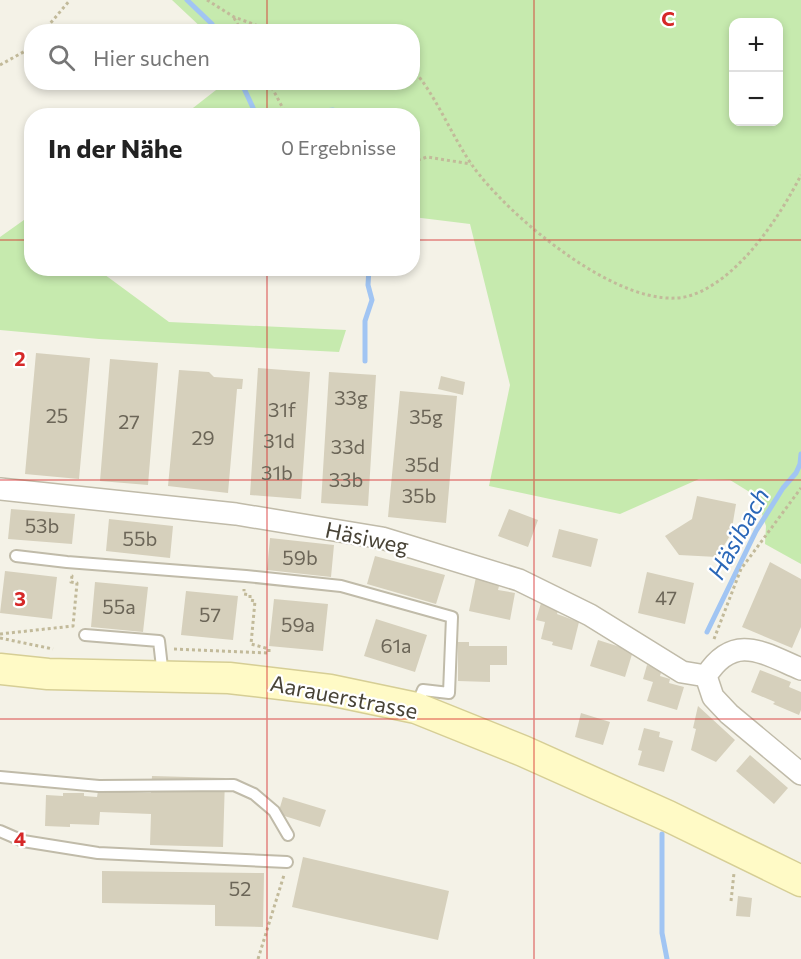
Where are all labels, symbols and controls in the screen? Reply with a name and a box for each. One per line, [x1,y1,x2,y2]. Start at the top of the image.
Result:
text: C [661,6,675,30]
map controls [729,18,783,126]
button: + [729,18,783,72]
search box [24,24,420,90]
icon: search [45,41,78,74]
text: Hier suchen [93,44,210,71]
button: − [729,72,783,126]
text: In der Nähe [48,132,183,163]
text: 0 Ergebnisse [281,135,396,159]
text: 2 [14,346,26,370]
house number: 33g [334,385,368,409]
house number: 31f [268,397,296,421]
house number: 25 [46,403,68,427]
house number: 35g [409,404,443,428]
house number: 27 [118,409,140,433]
house number: 29 [191,425,215,449]
house number: 31d [263,428,295,452]
house number: 33d [331,434,365,458]
house number: 35d [405,452,439,476]
house number: 31b [261,460,293,484]
house number: 33b [329,467,363,491]
house number: 35b [402,483,436,507]
water label: Häsibach [701,483,775,584]
house number: 53b [25,513,59,537]
street label: Häsiweg [323,516,411,559]
house number: 55b [123,526,157,550]
house number: 59b [282,545,318,569]
house number: 47 [655,585,677,609]
text: 3 [14,586,26,610]
house number: 55a [102,594,136,618]
house number: 57 [199,602,221,626]
house number: 59a [281,612,315,636]
house number: 61a [380,633,412,657]
street label: Aarauerstrasse [268,669,420,724]
text: 4 [14,826,26,850]
house number: 52 [229,876,251,900]

